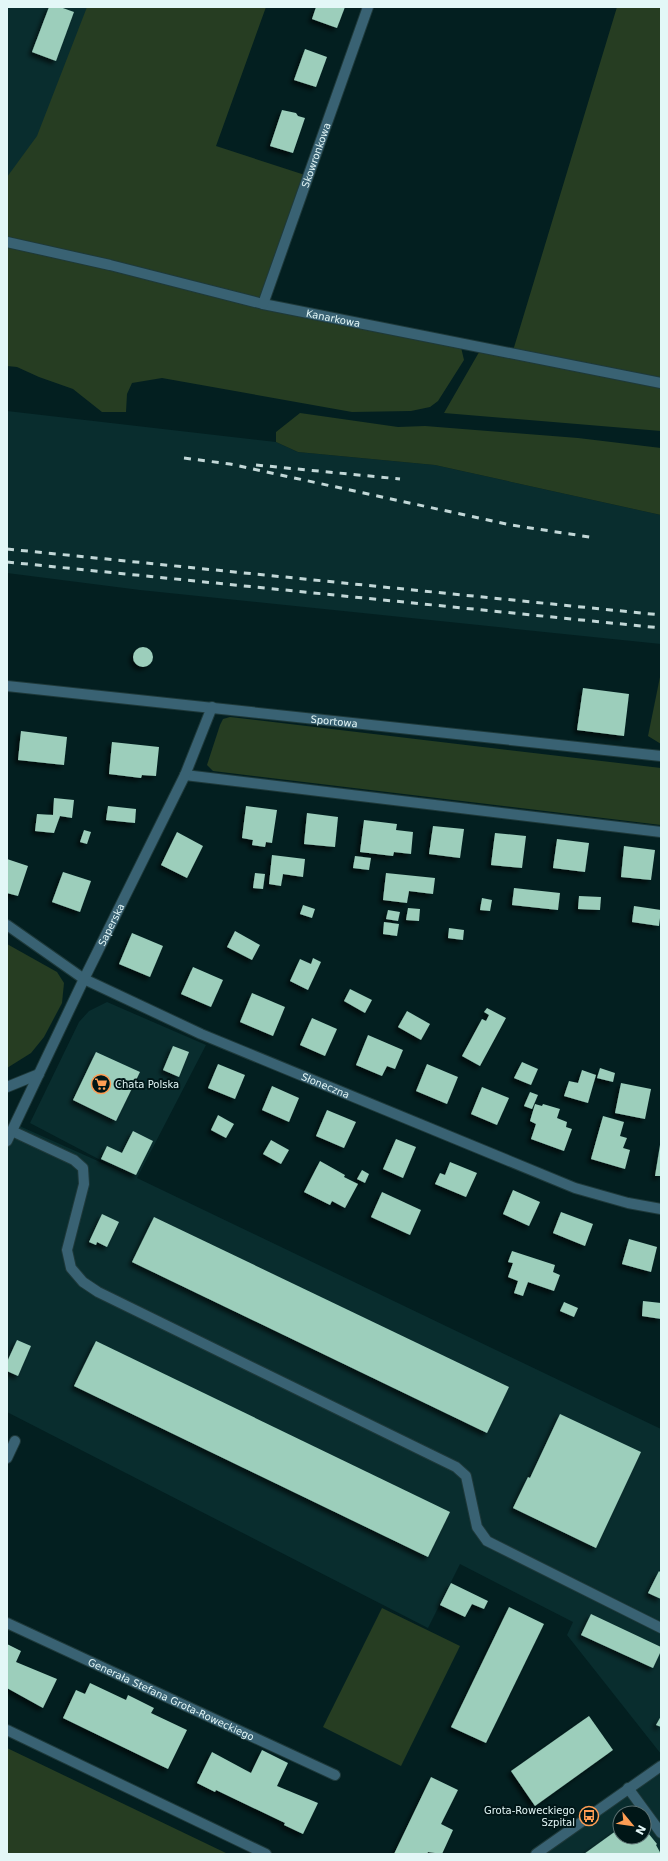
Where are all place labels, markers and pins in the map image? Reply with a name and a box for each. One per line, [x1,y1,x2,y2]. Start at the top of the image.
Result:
supermarket icon: Chata Polska [90,1073,112,1095]
place label: Chata Polska [115,1079,179,1090]
place label: Grota-Roweckiego Szpital [484,1805,575,1828]
bus stop icon: Grota-Roweckiego Szpital [578,1805,600,1827]

